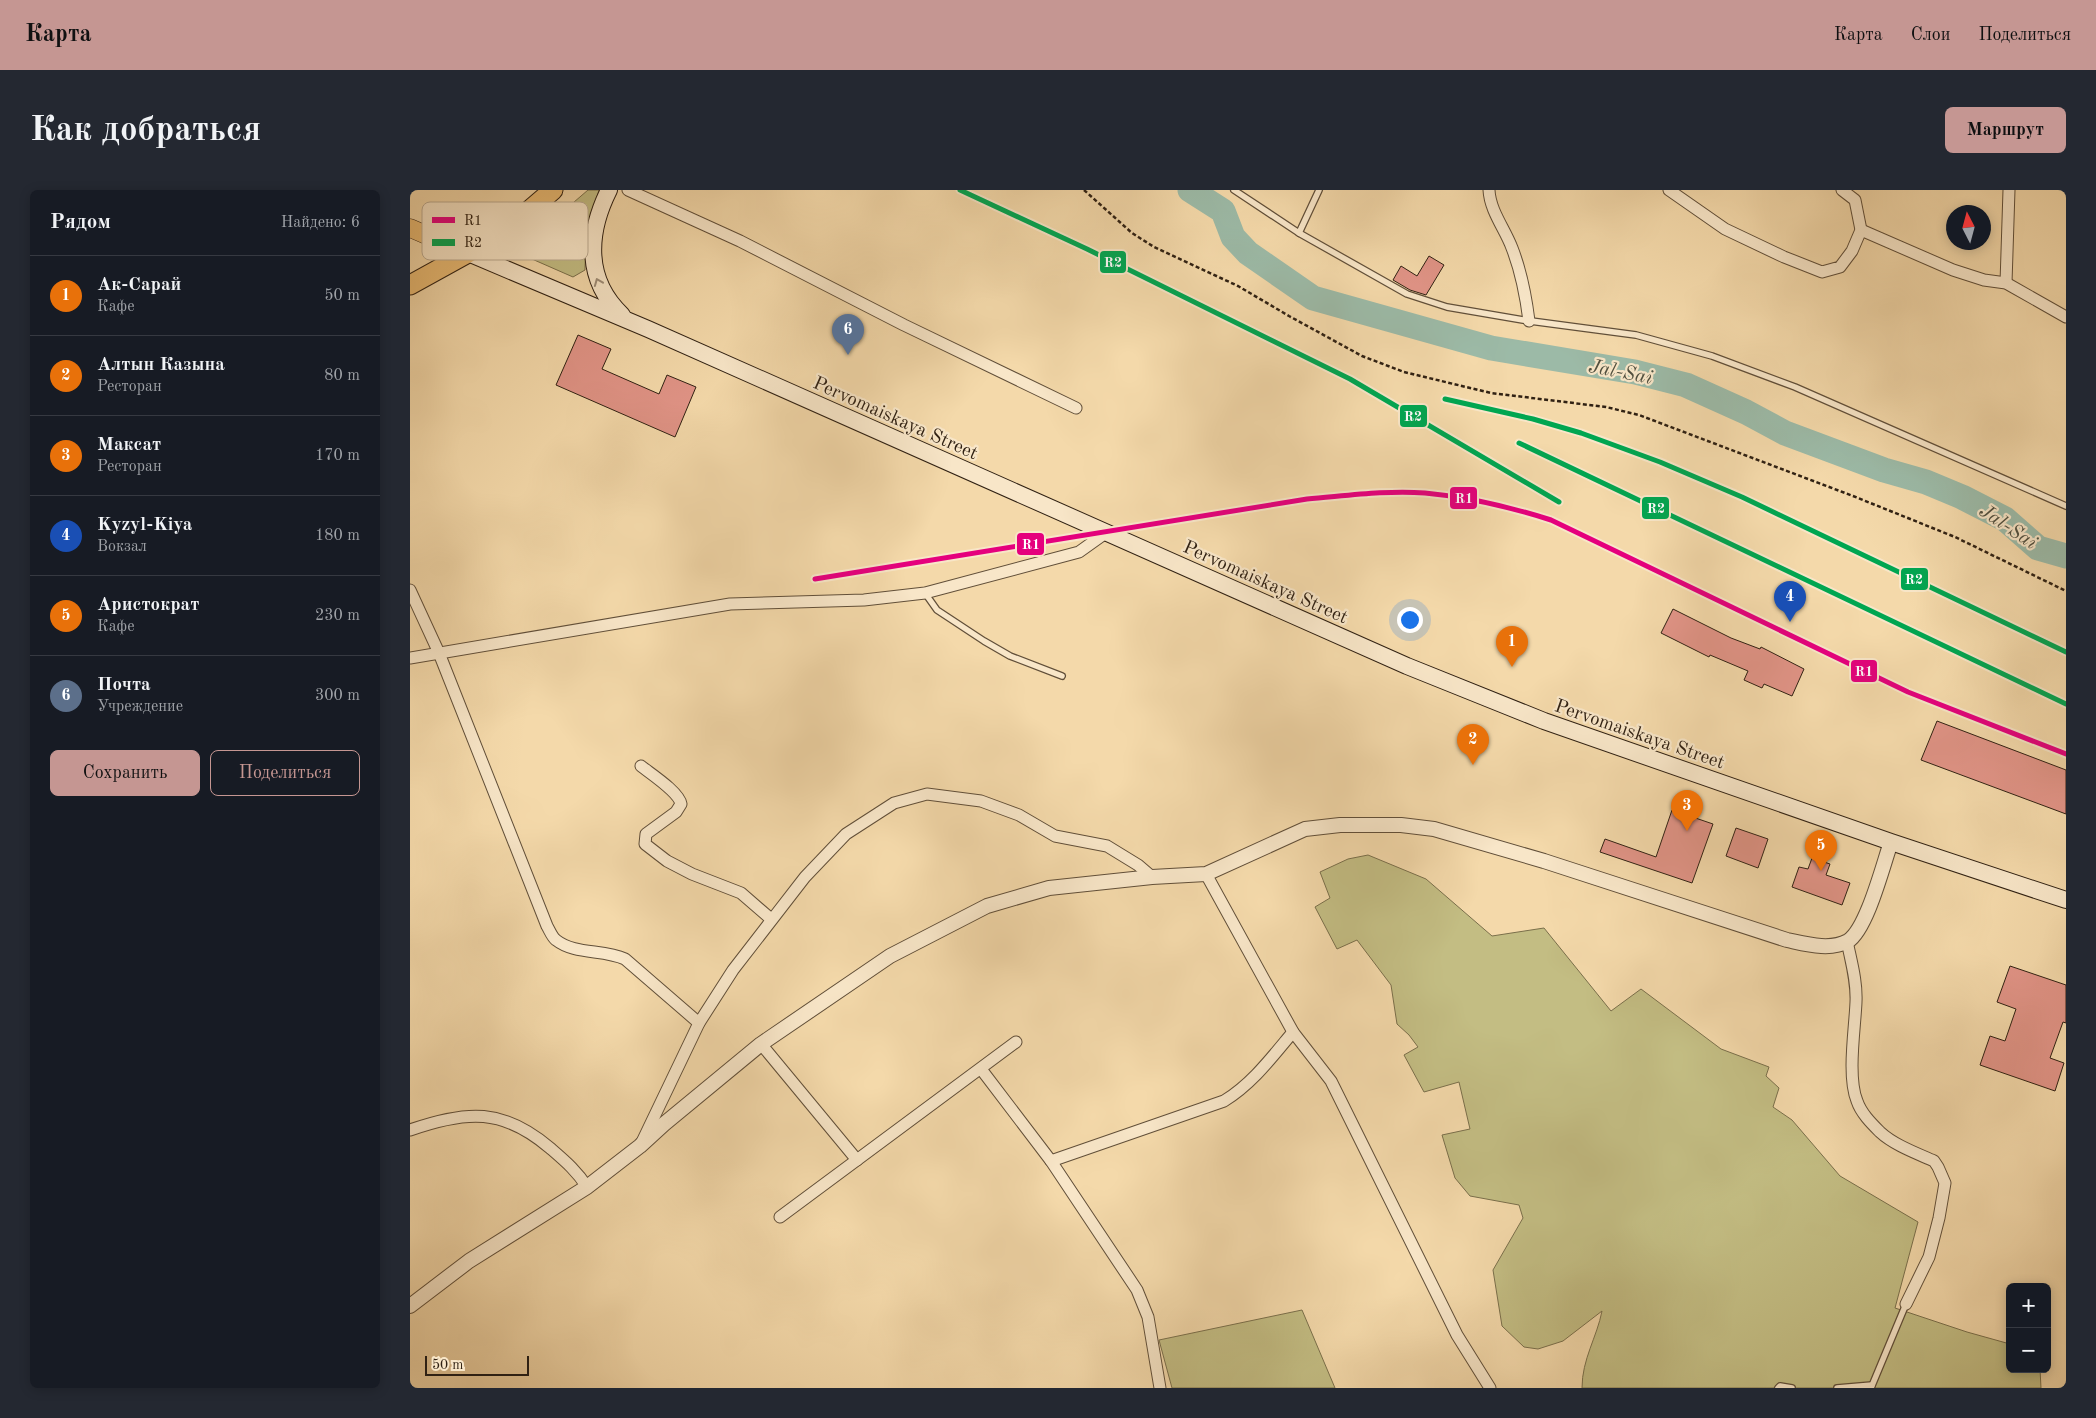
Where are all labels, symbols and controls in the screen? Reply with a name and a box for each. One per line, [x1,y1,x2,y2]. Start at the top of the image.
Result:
text: Карта [25,23,92,47]
text: Карта [1834,26,1883,44]
text: Слои [1911,26,1950,44]
text: Поделиться [1978,26,2071,44]
button: Маршрут [1945,107,2066,153]
text: Как добраться [30,113,261,148]
legend [422,202,588,260]
north arrow [1946,205,1991,250]
text: Рядом [50,212,111,233]
text: R1 [464,214,482,228]
text: Найдено: 6 [281,215,360,231]
text: R2 [464,236,482,250]
line badge: R2 [1099,250,1127,274]
text: R2 [1104,256,1122,270]
text: Ак-Сарай [97,276,181,295]
one-way arrow [594,278,605,287]
text: 1 [61,288,71,304]
text: 50 m [324,288,360,304]
text: Кафе [97,299,135,315]
pin: 6 [832,314,864,355]
text: Алтын Казына [97,356,225,375]
water label: Jal-Sai [1587,357,1655,389]
text: 2 [61,368,71,384]
text: 80 m [324,368,360,384]
street label: Pervomaiskaya Street [810,374,980,464]
text: Ресторан [97,379,162,395]
line badge: R2 [1399,404,1428,428]
text: R2 [1404,410,1422,424]
text: Максат [97,436,161,455]
text: 3 [61,448,71,464]
text: 170 m [315,448,360,464]
text: Ресторан [97,459,162,475]
line badge: R1 [1449,486,1478,510]
text: R1 [1455,492,1473,506]
line badge: R2 [1641,496,1670,520]
water label: Jal-Sai [1976,501,2040,554]
text: R2 [1647,502,1665,516]
text: Kyzyl-Kiya [97,516,192,535]
text: 4 [61,528,71,544]
text: 180 m [315,528,360,544]
line badge: R1 [1016,532,1045,556]
text: R1 [1022,538,1040,552]
street label: Pervomaiskaya Street [1180,538,1350,628]
text: Вокзал [97,539,147,555]
line badge: R2 [1900,567,1929,591]
text: R2 [1905,573,1923,587]
pin: 4 [1774,581,1806,622]
text: Аристократ [97,596,199,615]
your location [1397,607,1423,633]
text: 5 [61,608,71,624]
text: 230 m [315,608,360,624]
text: Кафе [97,619,135,635]
pin: 1 [1496,626,1528,667]
line badge: R1 [1850,659,1878,683]
text: R1 [1855,665,1873,679]
text: Почта [97,676,151,695]
text: 6 [61,688,71,704]
text: 300 m [315,688,360,704]
street label: Pervomaiskaya Street [1552,697,1727,773]
text: Учреждение [97,699,183,715]
pin: 2 [1457,724,1489,765]
button: Сохранить [50,750,200,796]
button: Поделиться [210,750,360,796]
pin: 3 [1671,790,1703,831]
pin: 5 [1805,830,1837,871]
map controls [2006,1283,2051,1373]
button: + [2006,1283,2051,1328]
button: − [2006,1328,2051,1373]
scale bar [425,1353,529,1376]
text: 50 m [432,1358,463,1372]

